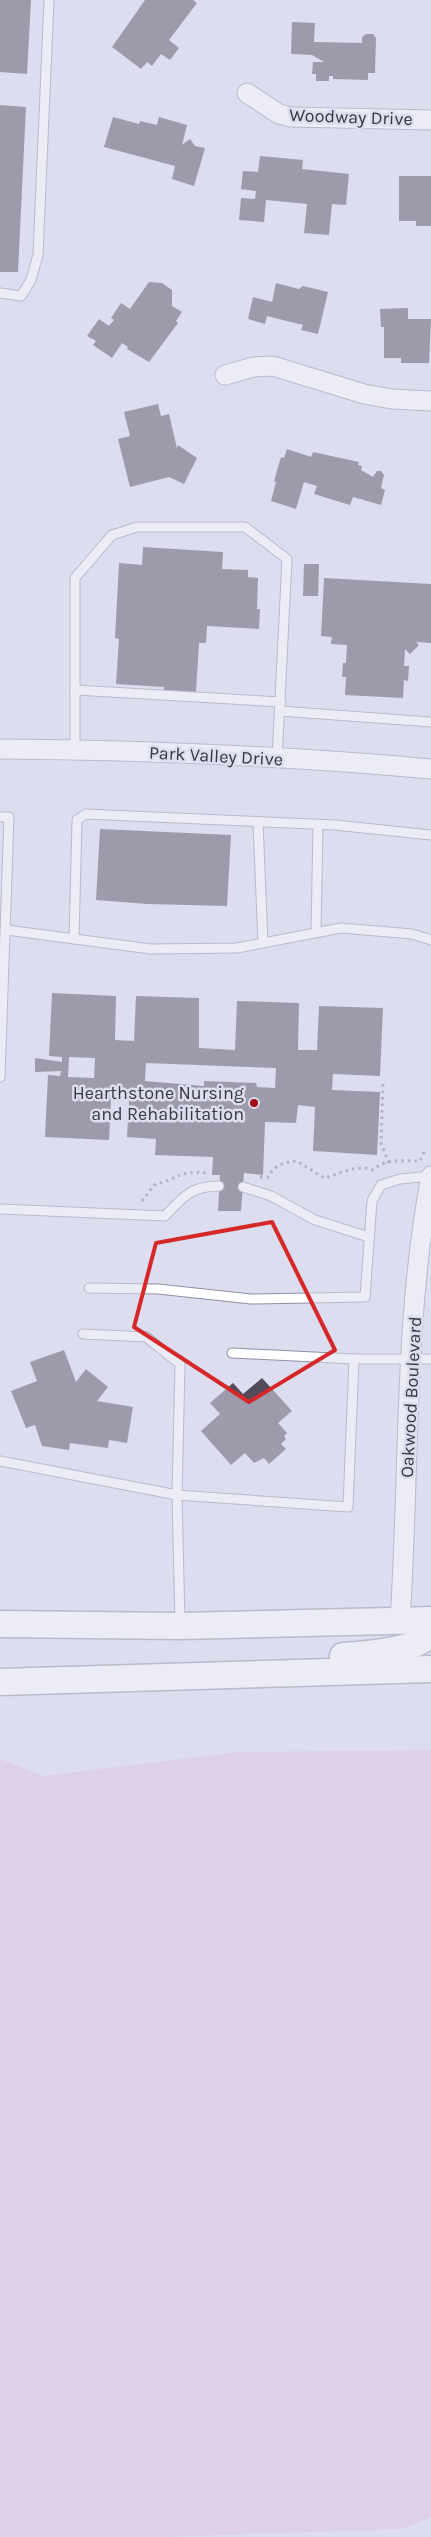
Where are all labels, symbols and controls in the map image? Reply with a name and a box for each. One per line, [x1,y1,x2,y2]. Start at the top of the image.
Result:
street label: Woodway Drive [289,104,413,130]
street label: Park Valley Drive [148,742,284,770]
place label: Hearthstone Nursing and Rehabilitation [73,1082,244,1125]
marker: Hearthstone Nursing and Rehabilitation [248,1097,260,1109]
street label: Oakwood Boulevard [396,1316,426,1478]

